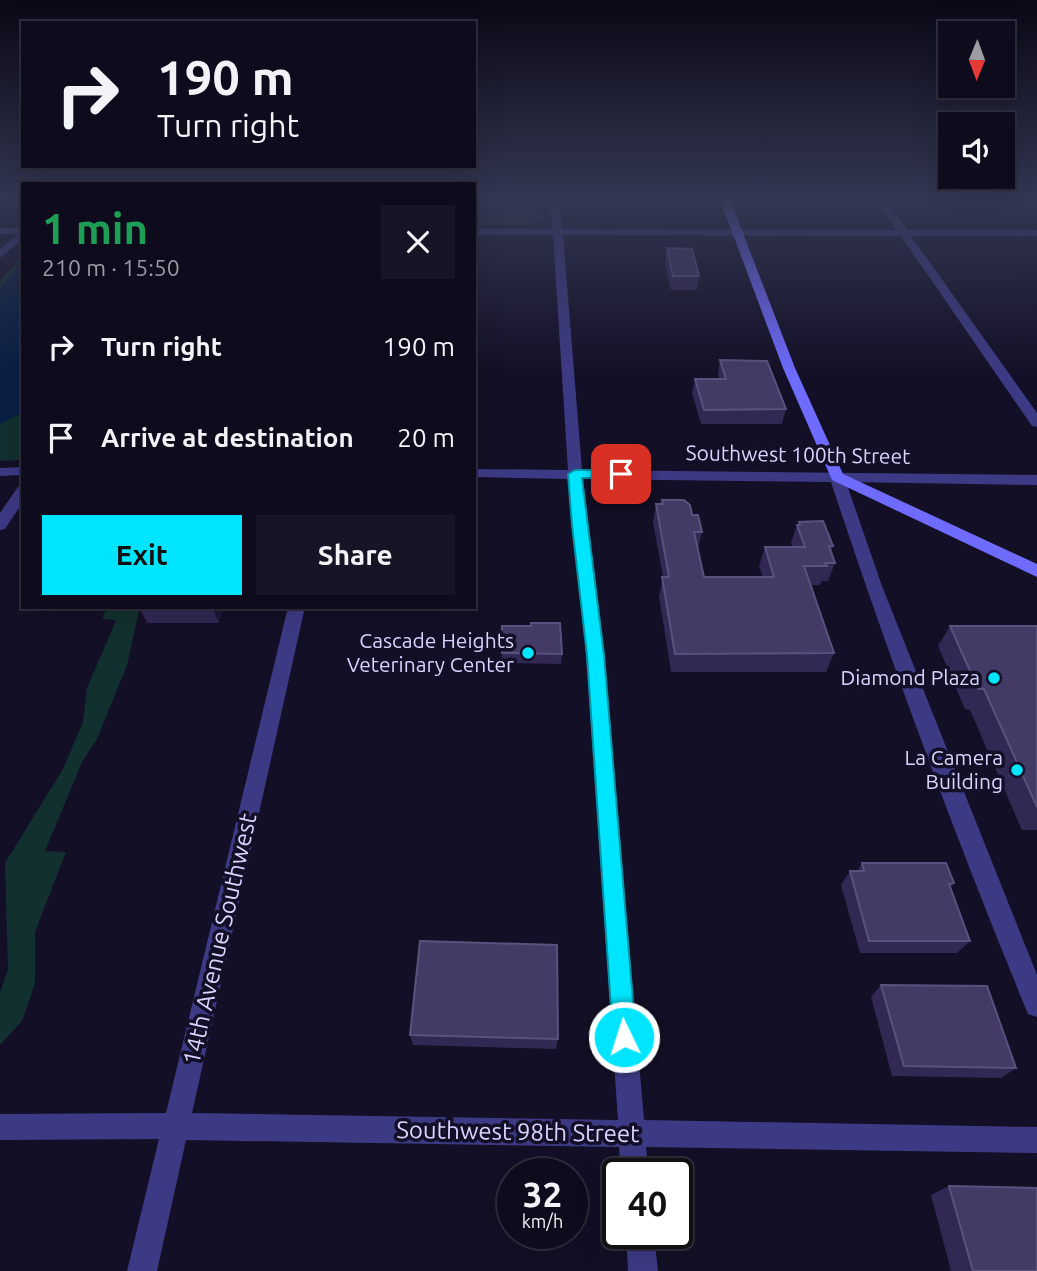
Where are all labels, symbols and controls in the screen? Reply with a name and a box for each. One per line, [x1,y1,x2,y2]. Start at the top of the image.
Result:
north arrow [938,21,1015,98]
map controls [938,21,1015,189]
icon: right [42,49,133,140]
text: 190 m [157,49,294,104]
text: Turn right [157,107,299,143]
button: sound [938,112,1015,189]
text: 1 min [42,205,148,252]
button: close [381,205,455,279]
text: 210 m · 15:50 [42,255,180,280]
icon: right [42,328,80,366]
text: Turn right [101,332,222,361]
text: 190 m [383,332,455,361]
icon: arrive [42,419,80,457]
text: Arrive at destination [101,423,354,452]
text: 20 m [397,423,455,452]
street label: Southwest 100th Street [685,440,911,468]
pin [591,444,651,504]
icon: arrive [602,455,640,493]
button: Exit [42,515,242,595]
button: Share [256,515,455,595]
place label: Cascade Heights Veterinary Center [347,628,514,676]
marker: Cascade Heights Veterinary Center [520,645,536,661]
place label: Diamond Plaza [840,665,980,689]
marker: Diamond Plaza [986,670,1002,686]
place label: La Camera Building [905,745,1003,793]
marker: La Camera Building [1009,762,1025,778]
street label: 14th Avenue Southwest [177,810,262,1067]
position arrow [587,1000,661,1074]
street label: Southwest 98th Street [396,1116,640,1147]
speed limit sign: 40 [602,1158,693,1249]
text: 32 [523,1174,562,1214]
text: km/h [522,1211,563,1231]

